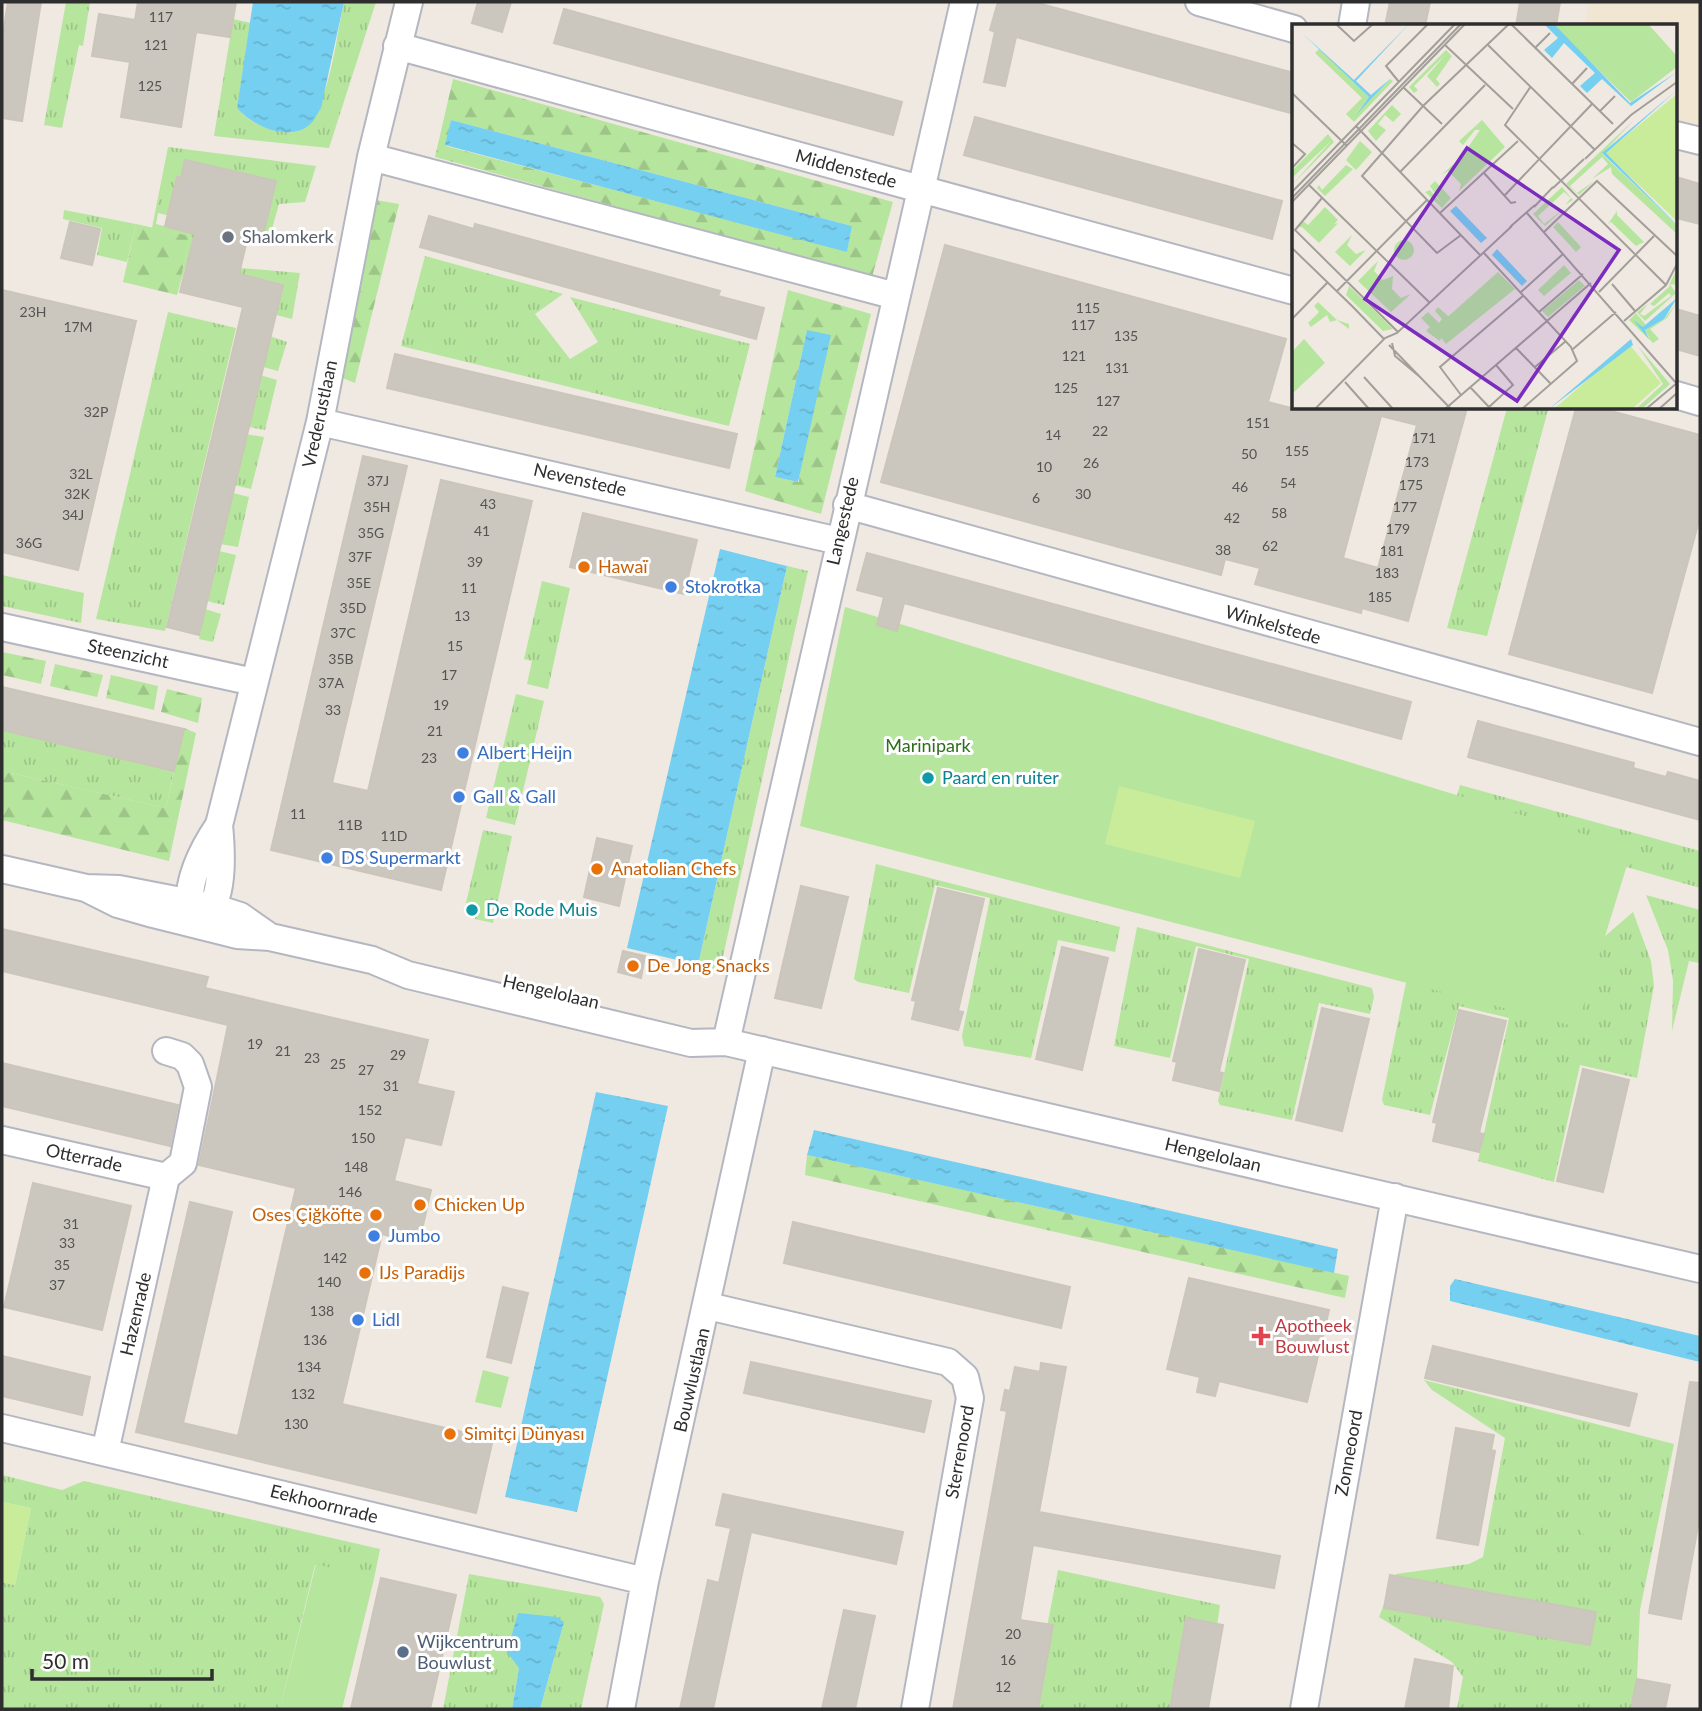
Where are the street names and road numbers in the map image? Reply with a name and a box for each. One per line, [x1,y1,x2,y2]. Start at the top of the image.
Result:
street label: Middenstede [793,144,899,192]
street label: Vrederustlaan [297,358,341,470]
street label: Nevenstede [532,458,629,500]
street label: Langestede [821,474,863,567]
street label: Winkelstede [1223,600,1324,648]
street label: Steenzicht [86,634,171,672]
street label: Hengelolaan [501,969,602,1013]
street label: Hengelolaan [1163,1132,1264,1176]
street label: Otterrade [44,1138,124,1176]
street label: Hazenrade [115,1270,155,1358]
street label: Bouwlustlaan [668,1325,714,1434]
street label: Sterrenoord [940,1404,978,1500]
street label: Zonneoord [1330,1408,1366,1498]
street label: Eekhoornrade [268,1479,381,1527]

